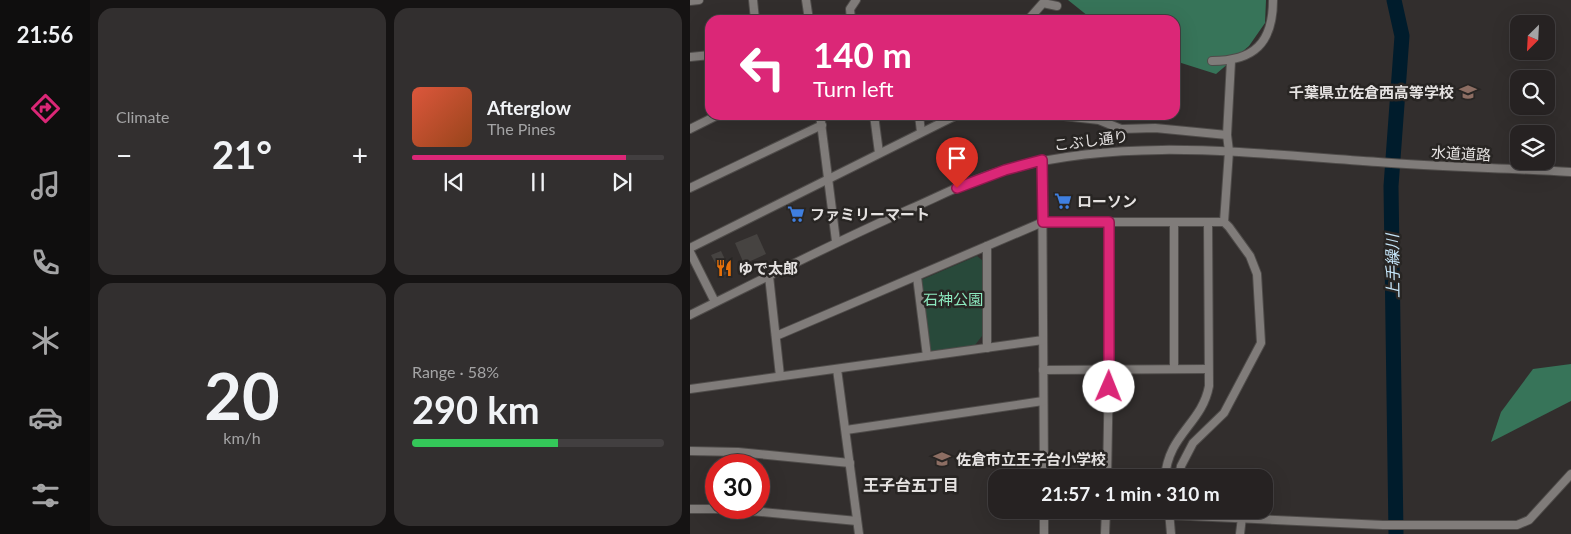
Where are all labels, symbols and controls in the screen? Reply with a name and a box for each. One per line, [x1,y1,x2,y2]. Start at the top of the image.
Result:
north arrow [1510,15,1555,60]
map controls [1510,15,1555,170]
text: 21:56 [17,21,73,48]
text: 140 m [813,33,912,75]
icon: left [730,35,795,100]
button: search [1510,70,1555,115]
text: Turn left [813,75,894,102]
school or university icon: 千葉県立佐倉西高等学校 [1458,82,1478,102]
place label: 千葉県立佐倉西高等学校 [1289,83,1454,101]
icon: directions [28,91,63,126]
text: Afterglow [487,96,571,119]
text: Climate [116,107,169,126]
text: The Pines [487,119,556,138]
button: layers [1510,125,1555,170]
street label: こぶし通り [1053,126,1129,154]
text: 21° [212,131,272,177]
pin [936,137,978,188]
text: − [116,138,132,172]
text: + [352,138,368,172]
street label: 水道道路 [1431,142,1491,164]
icon: arrive [943,144,971,172]
icon: music [28,168,63,203]
icon: previous [440,168,468,196]
icon: pause [524,168,552,196]
icon: next [608,168,636,196]
supermarket icon: ローソン [1053,191,1073,211]
place label: ローソン [1077,192,1137,210]
supermarket icon: ファミリーマート [786,204,806,224]
place label: ファミリーマート [810,205,930,223]
water label: 上手繰川 [1382,232,1402,298]
icon: phone [28,245,63,280]
restaurant icon: ゆで太郎 [714,258,734,278]
place label: ゆで太郎 [738,259,798,277]
park label: 石神公園 [923,290,983,308]
icon: climate [28,323,63,358]
text: 20 [204,356,280,434]
position arrow [1082,360,1134,412]
text: Range · 58% [412,362,499,381]
text: 290 km [412,386,540,432]
icon: car [28,400,63,435]
text: km/h [223,428,261,447]
school or university icon: 佐倉市立王子台小学校 [932,449,952,469]
place label: 佐倉市立王子台小学校 [956,450,1106,468]
speed limit sign: 30 [705,454,770,519]
district label: 王子台五丁目 [863,475,959,494]
icon: filters [28,478,63,513]
text: 21:57 · 1 min · 310 m [1041,482,1220,505]

